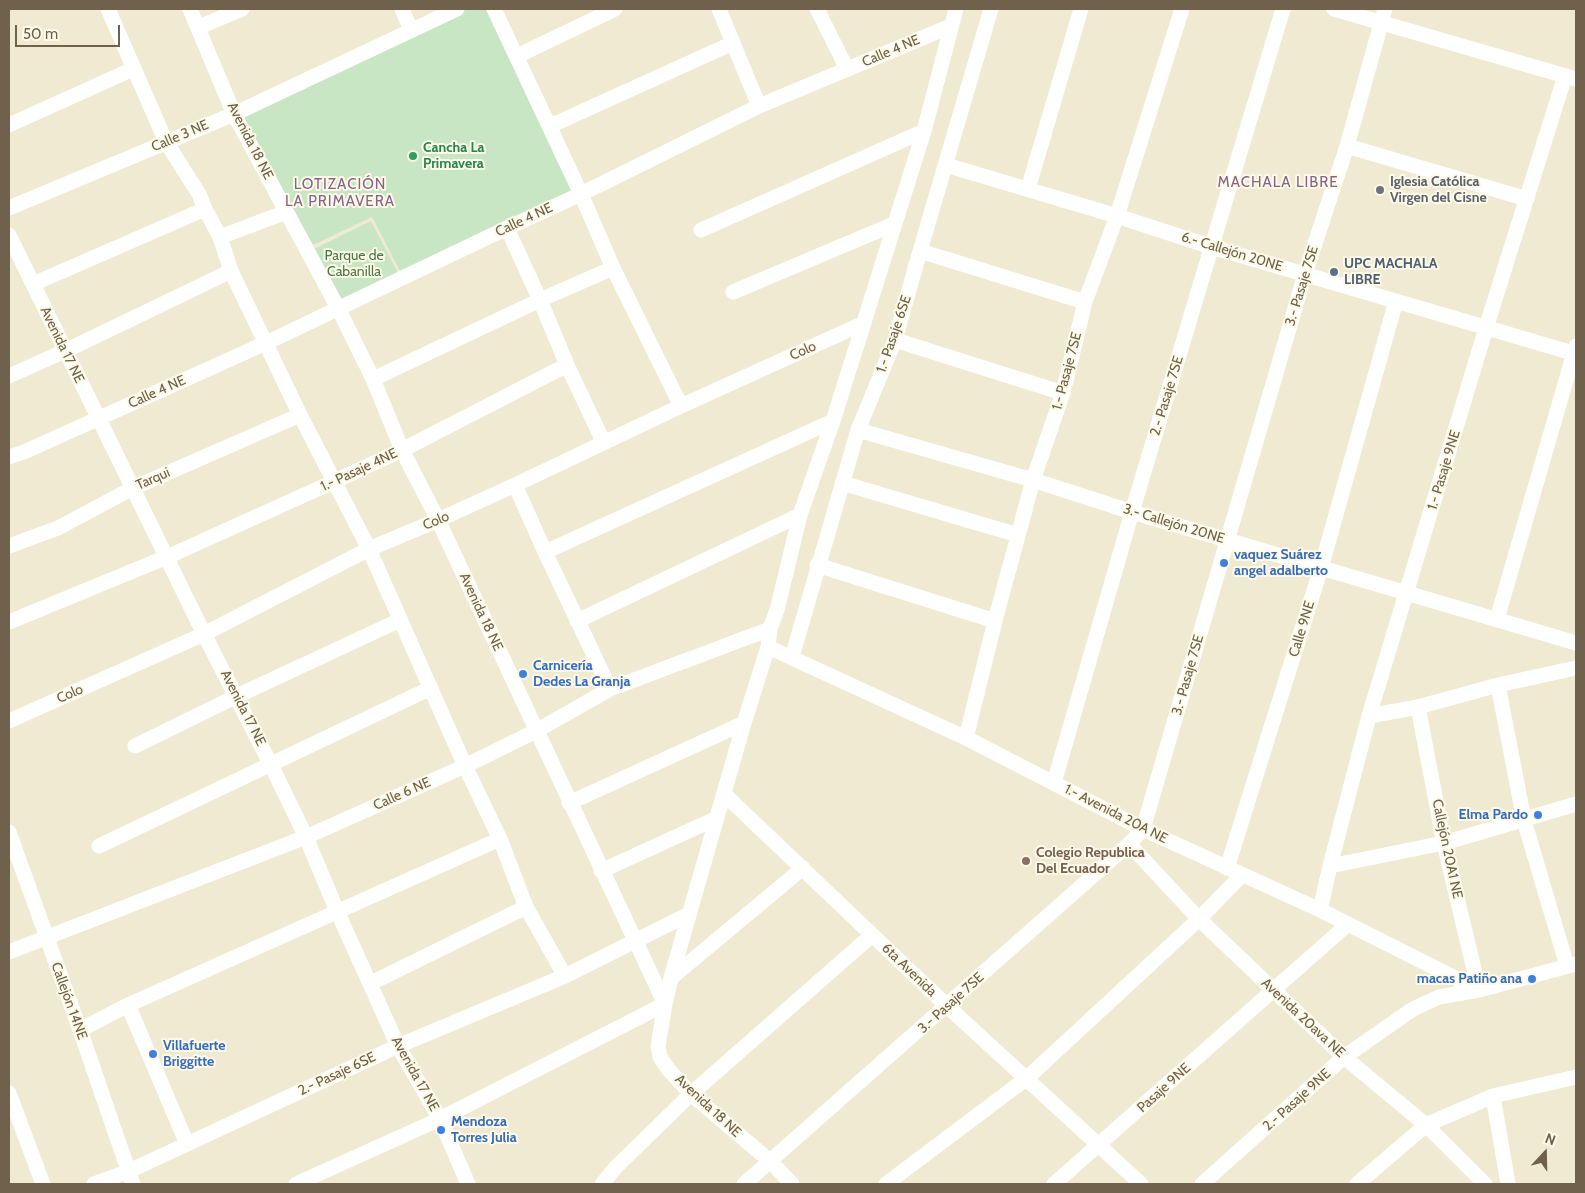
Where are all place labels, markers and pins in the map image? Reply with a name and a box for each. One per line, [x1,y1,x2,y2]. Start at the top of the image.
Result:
place label: Cancha La Primavera [423,140,484,172]
marker: Cancha La Primavera [407,150,419,162]
place label: Iglesia Católica Virgen del Cisne [1390,174,1487,206]
marker: Iglesia Católica Virgen del Cisne [1374,184,1386,196]
place label: UPC MACHALA LIBRE [1344,256,1438,288]
marker: UPC MACHALA LIBRE [1328,266,1340,278]
place label: vaquez Suárez angel adalberto [1234,547,1328,580]
marker: vaquez Suárez angel adalberto [1218,557,1230,569]
place label: Carnicería Dedes La Granja [533,658,630,690]
marker: Carnicería Dedes La Granja [517,668,529,680]
place label: Elma Pardo [1458,807,1528,823]
marker: Elma Pardo [1532,809,1544,821]
place label: Colegio Republica Del Ecuador [1036,845,1145,878]
marker: Colegio Republica Del Ecuador [1020,855,1032,867]
place label: macas Patiño ana [1417,971,1522,987]
marker: macas Patiño ana [1526,973,1538,985]
place label: Villafuerte Briggitte [163,1038,226,1070]
marker: Villafuerte Briggitte [147,1048,159,1060]
place label: Mendoza Torres Julia [451,1114,517,1146]
marker: Mendoza Torres Julia [435,1124,447,1136]

